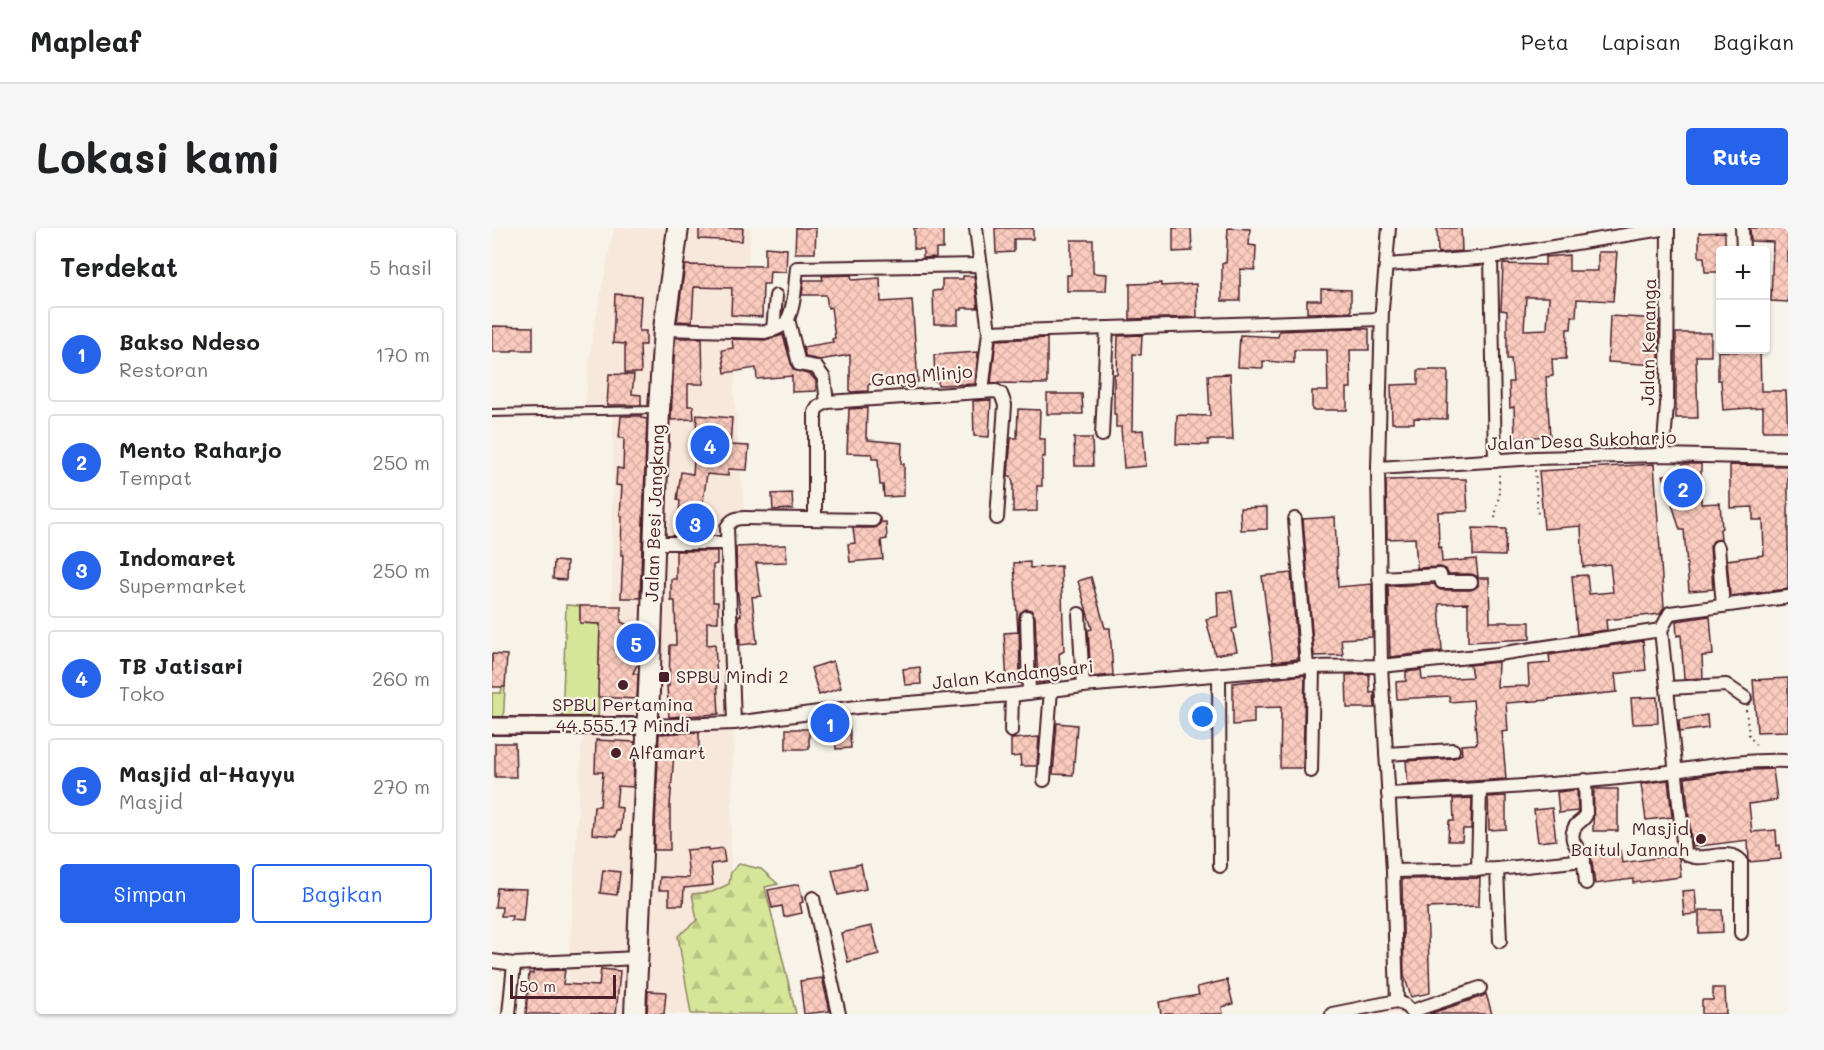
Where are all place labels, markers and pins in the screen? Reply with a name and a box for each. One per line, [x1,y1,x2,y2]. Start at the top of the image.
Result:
pin: 4 [690,422,730,468]
pin: 2 [1664,466,1702,510]
pin: 3 [676,500,714,546]
pin: 5 [616,620,656,666]
place label: SPBU Mindi 2 [676,664,789,688]
marker: SPBU Mindi 2 [657,670,671,684]
marker: SPBU Pertamina 44.555.17 Mindi [616,678,630,692]
place label: SPBU Pertamina 44.555.17 Mindi [552,692,694,737]
pin: 1 [810,700,850,746]
place label: Alfamart [628,740,706,764]
marker: Alfamart [609,746,623,760]
place label: Masjid Baitul Jannah [1571,816,1689,861]
marker: Masjid Baitul Jannah [1694,832,1708,846]

